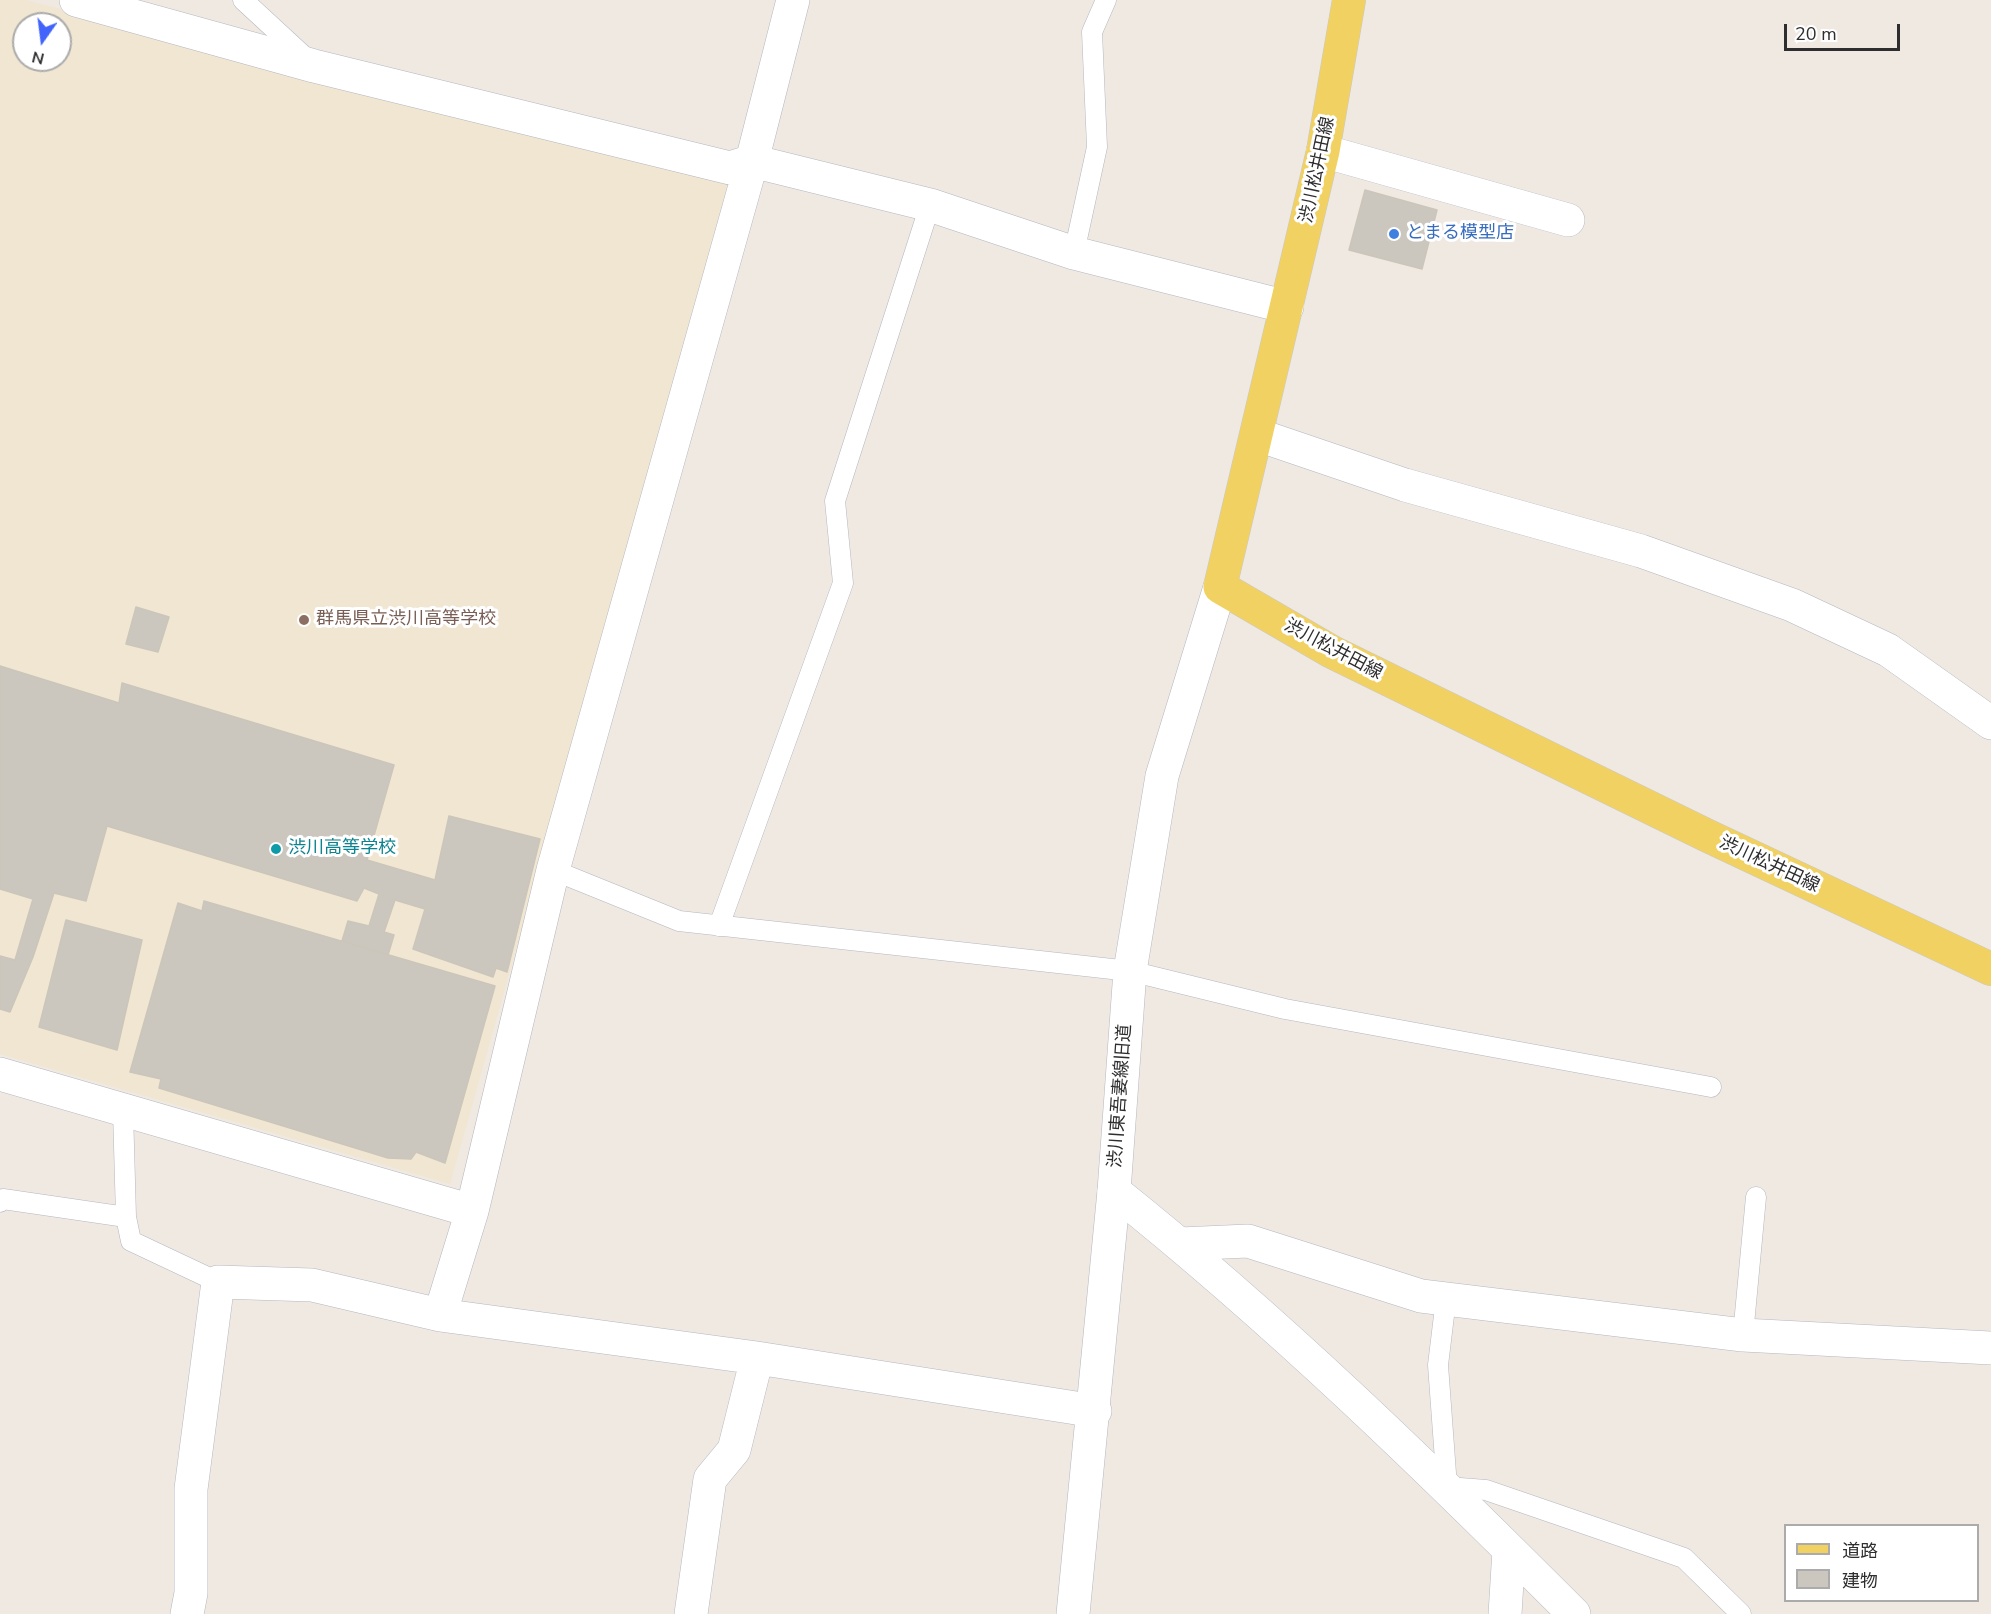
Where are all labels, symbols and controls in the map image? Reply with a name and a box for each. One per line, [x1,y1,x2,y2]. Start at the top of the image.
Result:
north arrow [12,12,72,72]
scale bar [1787,12,1902,50]
text: 20 m [1795,22,1837,46]
text: N [30,45,47,70]
street label: 渋川松井田線 [1296,115,1340,225]
place label: とまる模型店 [1406,223,1514,245]
marker: とまる模型店 [1387,227,1401,241]
place label: 群馬県立渋川高等学校 [316,609,496,631]
marker: 群馬県立渋川高等学校 [297,613,311,627]
street label: 渋川松井田線 [1280,615,1386,685]
street label: 渋川松井田線 [1715,832,1823,898]
place label: 渋川高等学校 [288,838,396,860]
marker: 渋川高等学校 [269,842,283,856]
street label: 渋川東吾妻線旧道 [1105,1023,1137,1169]
legend [1784,1524,1979,1602]
text: 道路 [1842,1539,1878,1563]
text: 建物 [1842,1569,1878,1593]

